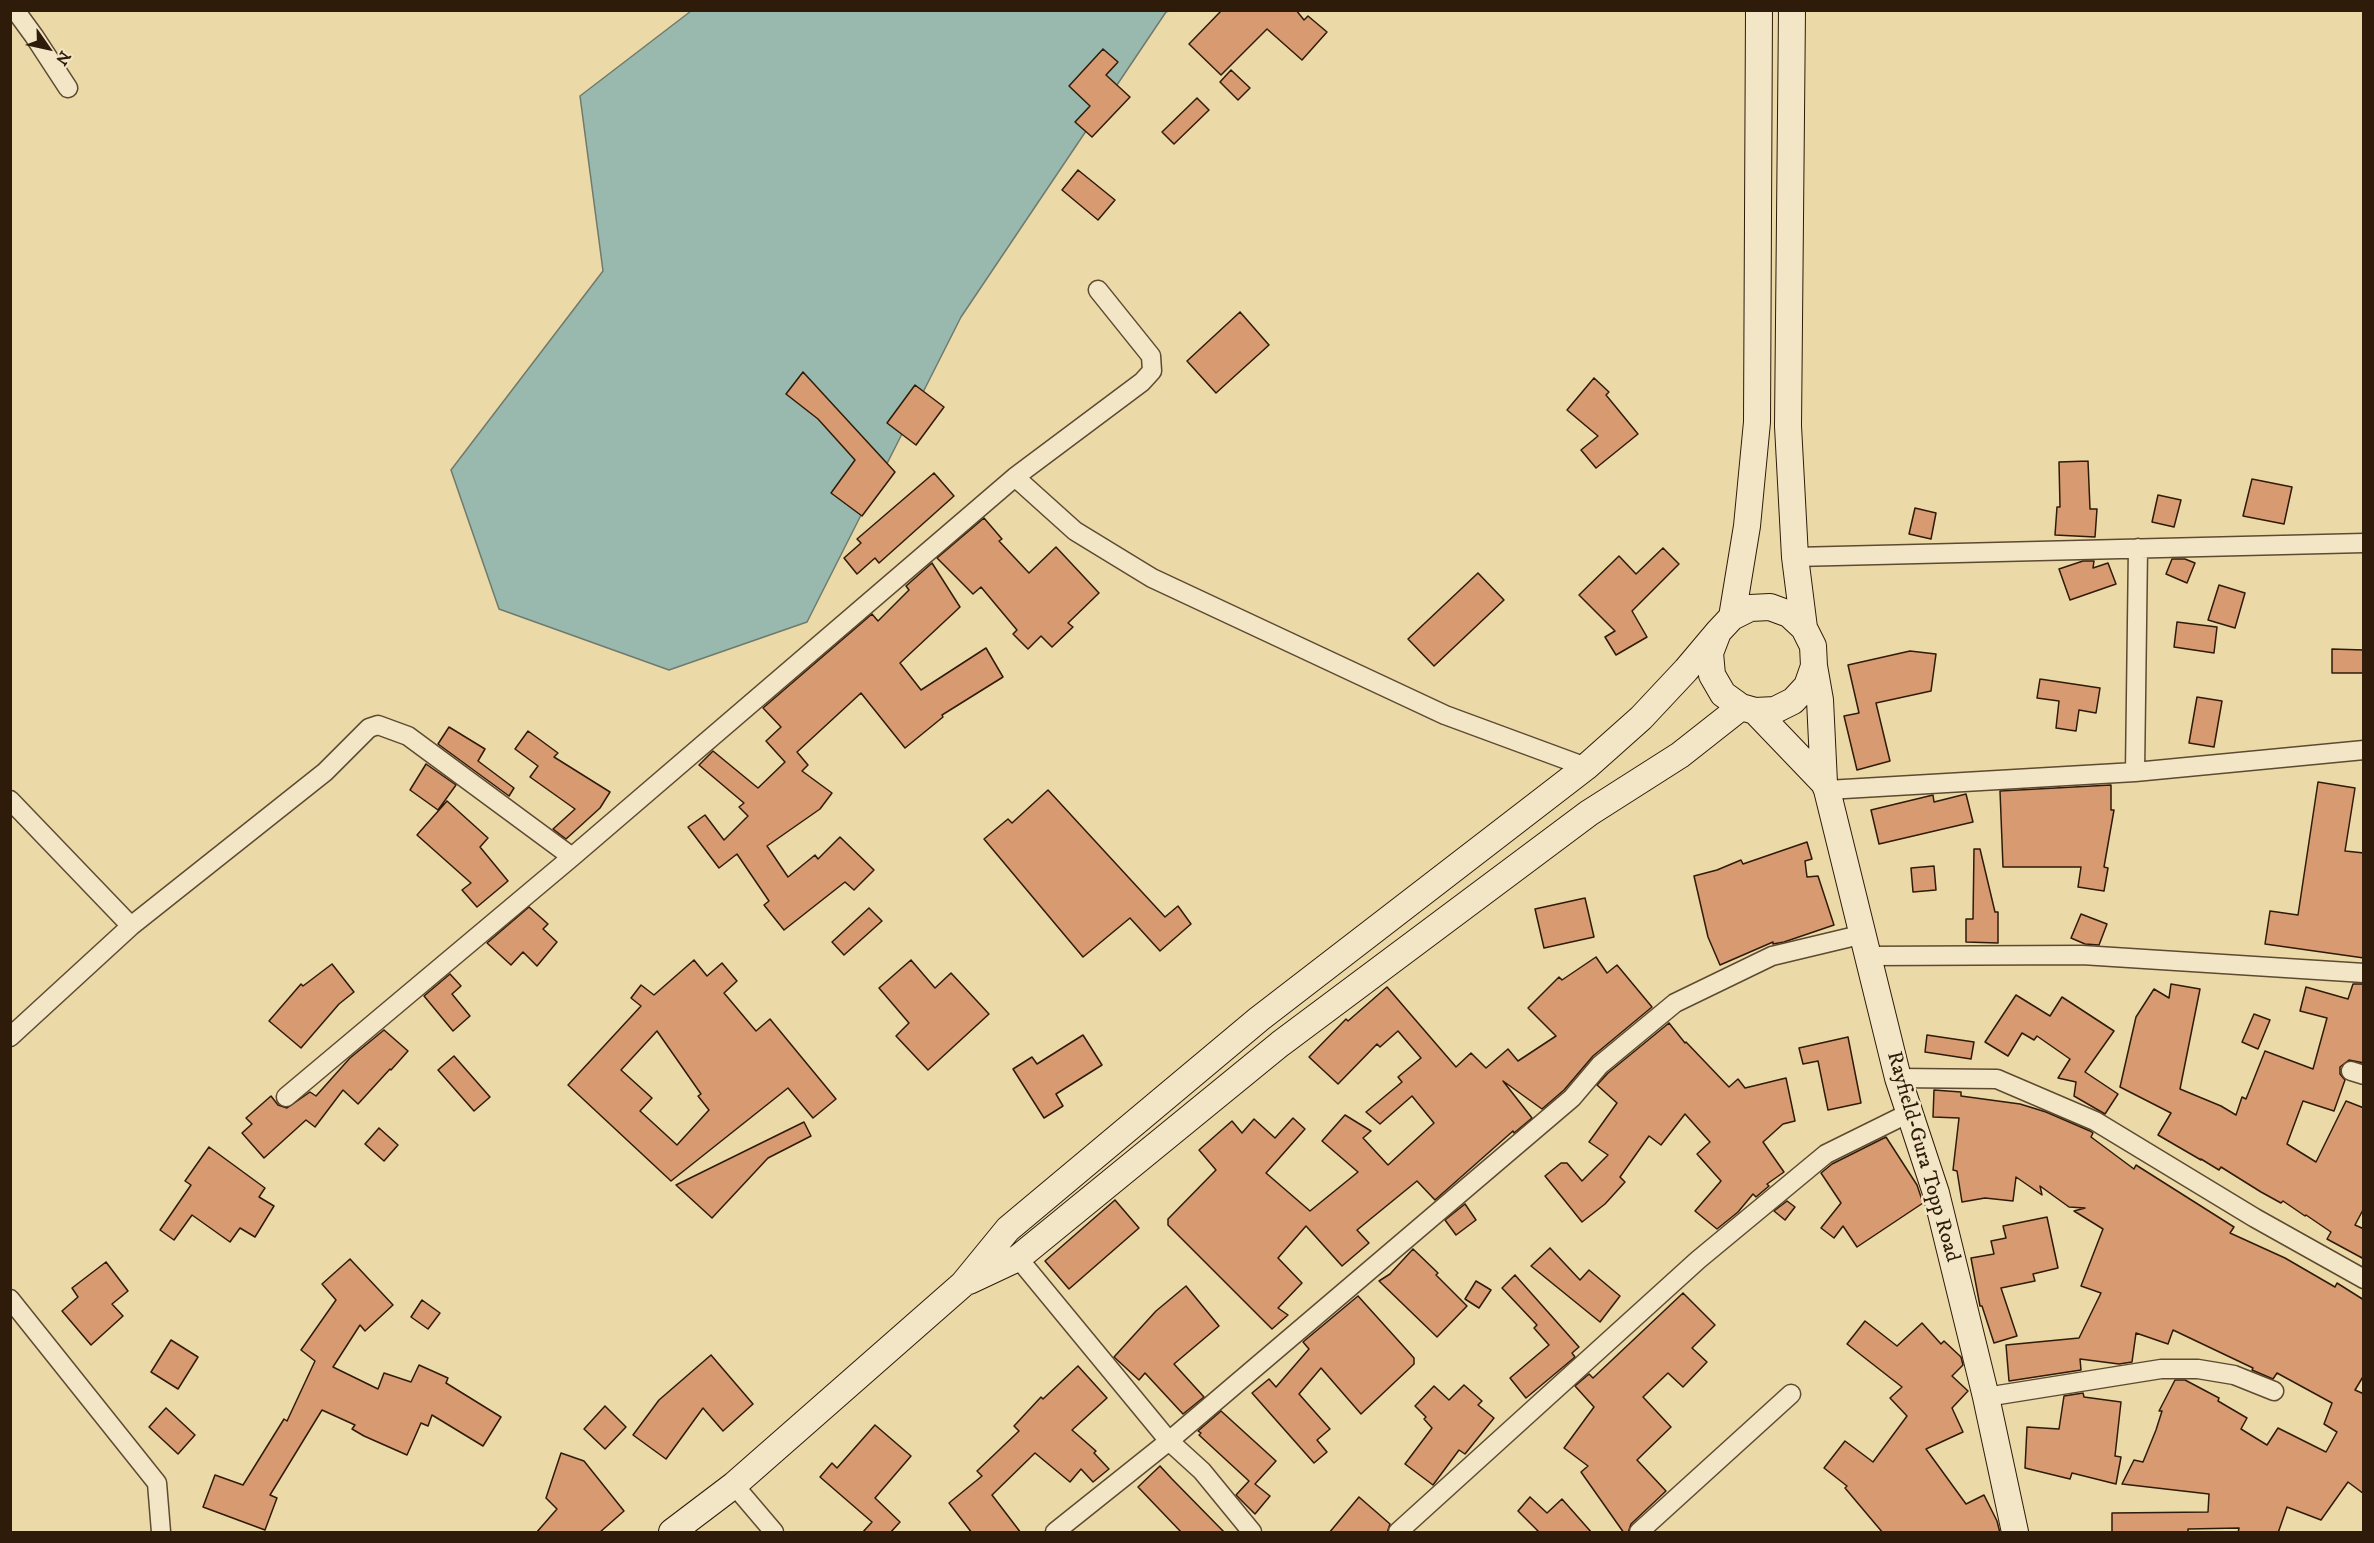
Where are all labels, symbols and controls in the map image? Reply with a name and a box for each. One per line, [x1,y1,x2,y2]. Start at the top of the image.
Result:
north arrow [18,18,78,78]
text: N [51,47,75,69]
street label: Rayfield-Gura Topp Road [1880,1049,1964,1265]

